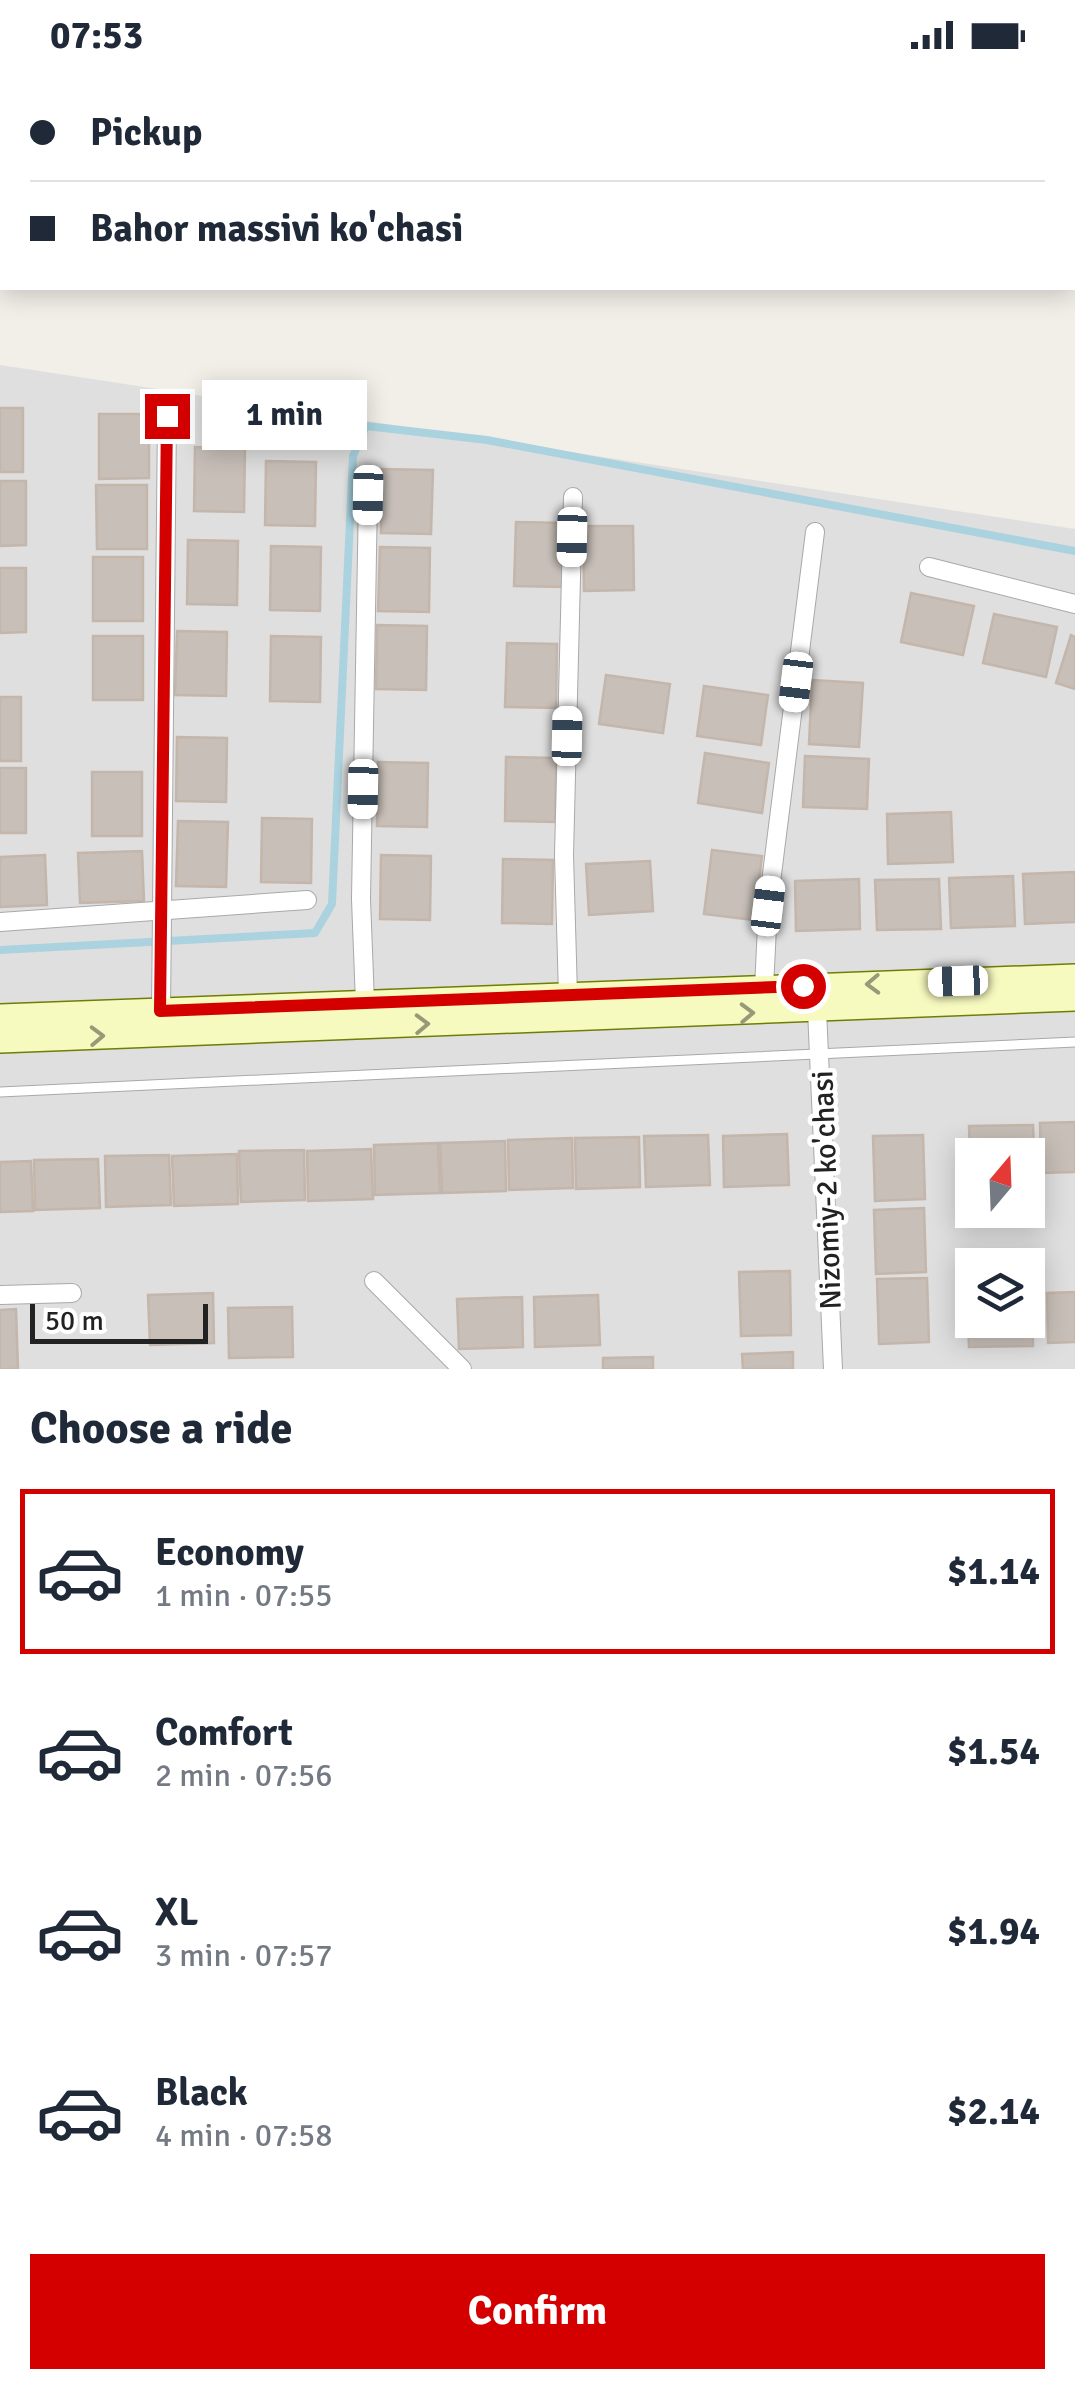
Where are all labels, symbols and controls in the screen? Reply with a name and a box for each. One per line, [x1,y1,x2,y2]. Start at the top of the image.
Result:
text: 07:53 [50,12,143,59]
text: Pickup [90,109,202,156]
text: Bahor massivi ko'chasi [90,205,463,252]
callout: 1 min [202,381,367,451]
route end [145,394,190,439]
text: 1 min [246,395,323,434]
car [352,465,384,525]
car [556,507,588,567]
car [777,650,815,714]
car [551,706,583,766]
car [347,759,379,819]
car [749,874,787,938]
route start [781,964,826,1009]
car [927,965,989,997]
one-way arrow [864,973,880,994]
one-way arrow [740,1002,756,1023]
one-way arrow [415,1013,431,1034]
one-way arrow [90,1026,106,1047]
street label: Nizomiy-2 ko'chasi [804,1070,850,1310]
north arrow [955,1138,1045,1228]
map controls [955,1138,1045,1338]
button: layers [955,1248,1045,1338]
scale bar [30,1299,208,1344]
text: 50 m [45,1304,104,1338]
text: Choose a ride [30,1401,293,1456]
icon: car [35,1527,125,1617]
text: Economy [155,1529,304,1576]
text: $1.14 [947,1548,1040,1595]
text: 1 min · 07:55 [155,1576,333,1615]
icon: car [35,1707,125,1797]
text: Comfort [155,1709,293,1756]
text: $1.54 [947,1728,1040,1775]
text: 2 min · 07:56 [155,1756,333,1795]
icon: car [35,1887,125,1977]
text: XL [155,1889,198,1936]
text: $1.94 [947,1908,1040,1955]
text: 3 min · 07:57 [155,1936,333,1975]
icon: car [35,2067,125,2157]
text: Black [155,2069,248,2116]
text: $2.14 [947,2088,1040,2135]
text: 4 min · 07:58 [155,2116,333,2155]
button: Confirm [30,2254,1045,2369]

